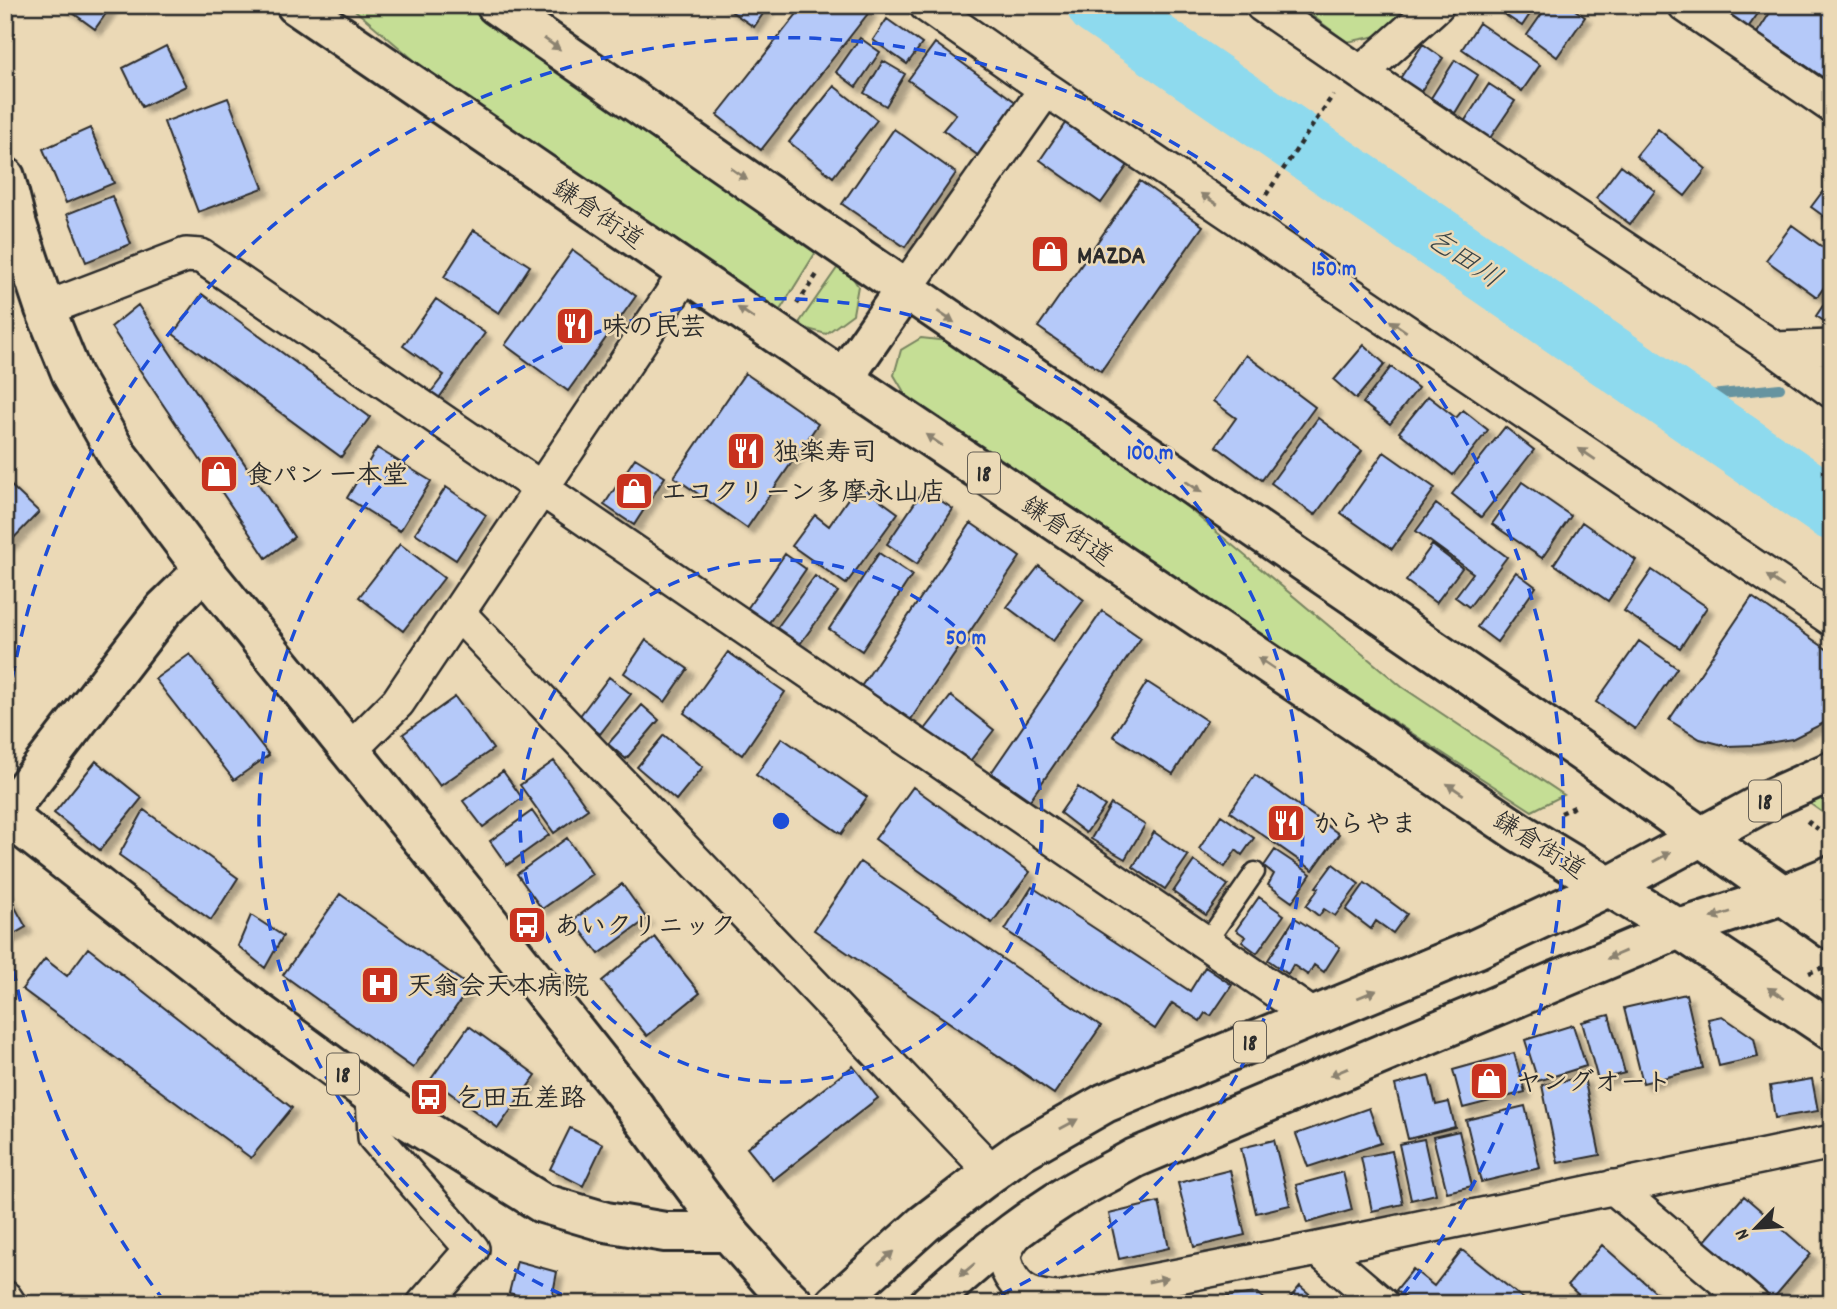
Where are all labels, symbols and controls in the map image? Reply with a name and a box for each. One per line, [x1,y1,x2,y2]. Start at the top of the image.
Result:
one-way arrow [543,37,561,51]
one-way arrow [730,167,748,181]
street label: 鎌倉街道 [544,171,651,260]
one-way arrow [1200,193,1219,206]
water label: 乞田川 [1416,221,1508,301]
shop icon: MAZDA [1029,233,1071,275]
place label: MAZDA [1077,239,1146,276]
text: 150 m [1311,256,1357,286]
restaurant icon: 味の民芸 [554,305,596,347]
one-way arrow [737,306,755,320]
one-way arrow [937,310,955,324]
place label: 味の民芸 [602,311,706,348]
one-way arrow [1388,320,1408,333]
restaurant icon: 独楽寿司 [725,430,767,472]
one-way arrow [925,434,944,447]
place label: 独楽寿司 [773,436,877,473]
text: 100 m [1127,440,1173,470]
one-way arrow [1577,447,1596,460]
road number: 18 [968,452,1000,494]
shop icon: 食パン 一本堂 [198,453,240,495]
place label: 食パン 一本堂 [246,459,408,496]
shop icon: エコクリーン多摩永山店 [613,470,655,512]
place label: エコクリーン多摩永山店 [661,476,945,513]
one-way arrow [1185,480,1204,493]
street label: 鎌倉街道 [1013,488,1120,577]
one-way arrow [1766,574,1784,588]
text: 50 m [946,625,986,655]
one-way arrow [1256,656,1276,669]
road number: 18 [1749,780,1781,822]
one-way arrow [1446,782,1464,796]
restaurant icon: からやま [1265,802,1307,844]
street label: 鎌倉街道 [1484,804,1592,890]
place label: からやま [1313,808,1417,845]
centre of rings [769,809,793,833]
one-way arrow [1652,851,1672,863]
bus stop icon: あいクリニック [506,904,548,946]
place label: あいクリニック [554,910,736,947]
one-way arrow [1711,910,1732,921]
one-way arrow [1606,950,1627,961]
hospital icon: 天翁会天本病院 [359,964,401,1006]
place label: 天翁会天本病院 [407,970,589,1007]
one-way arrow [1766,987,1785,1000]
one-way arrow [1357,988,1378,999]
road number: 18 [1234,1022,1266,1062]
road number: 18 [327,1054,359,1094]
shop icon: ヤングオート [1468,1060,1510,1102]
one-way arrow [1329,1066,1349,1078]
place label: ヤングオート [1516,1066,1672,1103]
bus stop icon: 乞田五差路 [408,1076,450,1118]
place label: 乞田五差路 [456,1082,586,1119]
one-way arrow [1059,1118,1079,1130]
north arrow [1722,1194,1792,1264]
text: N [1730,1224,1758,1244]
one-way arrow [877,1250,894,1266]
one-way arrow [958,1262,976,1278]
one-way arrow [1147,1274,1169,1285]

